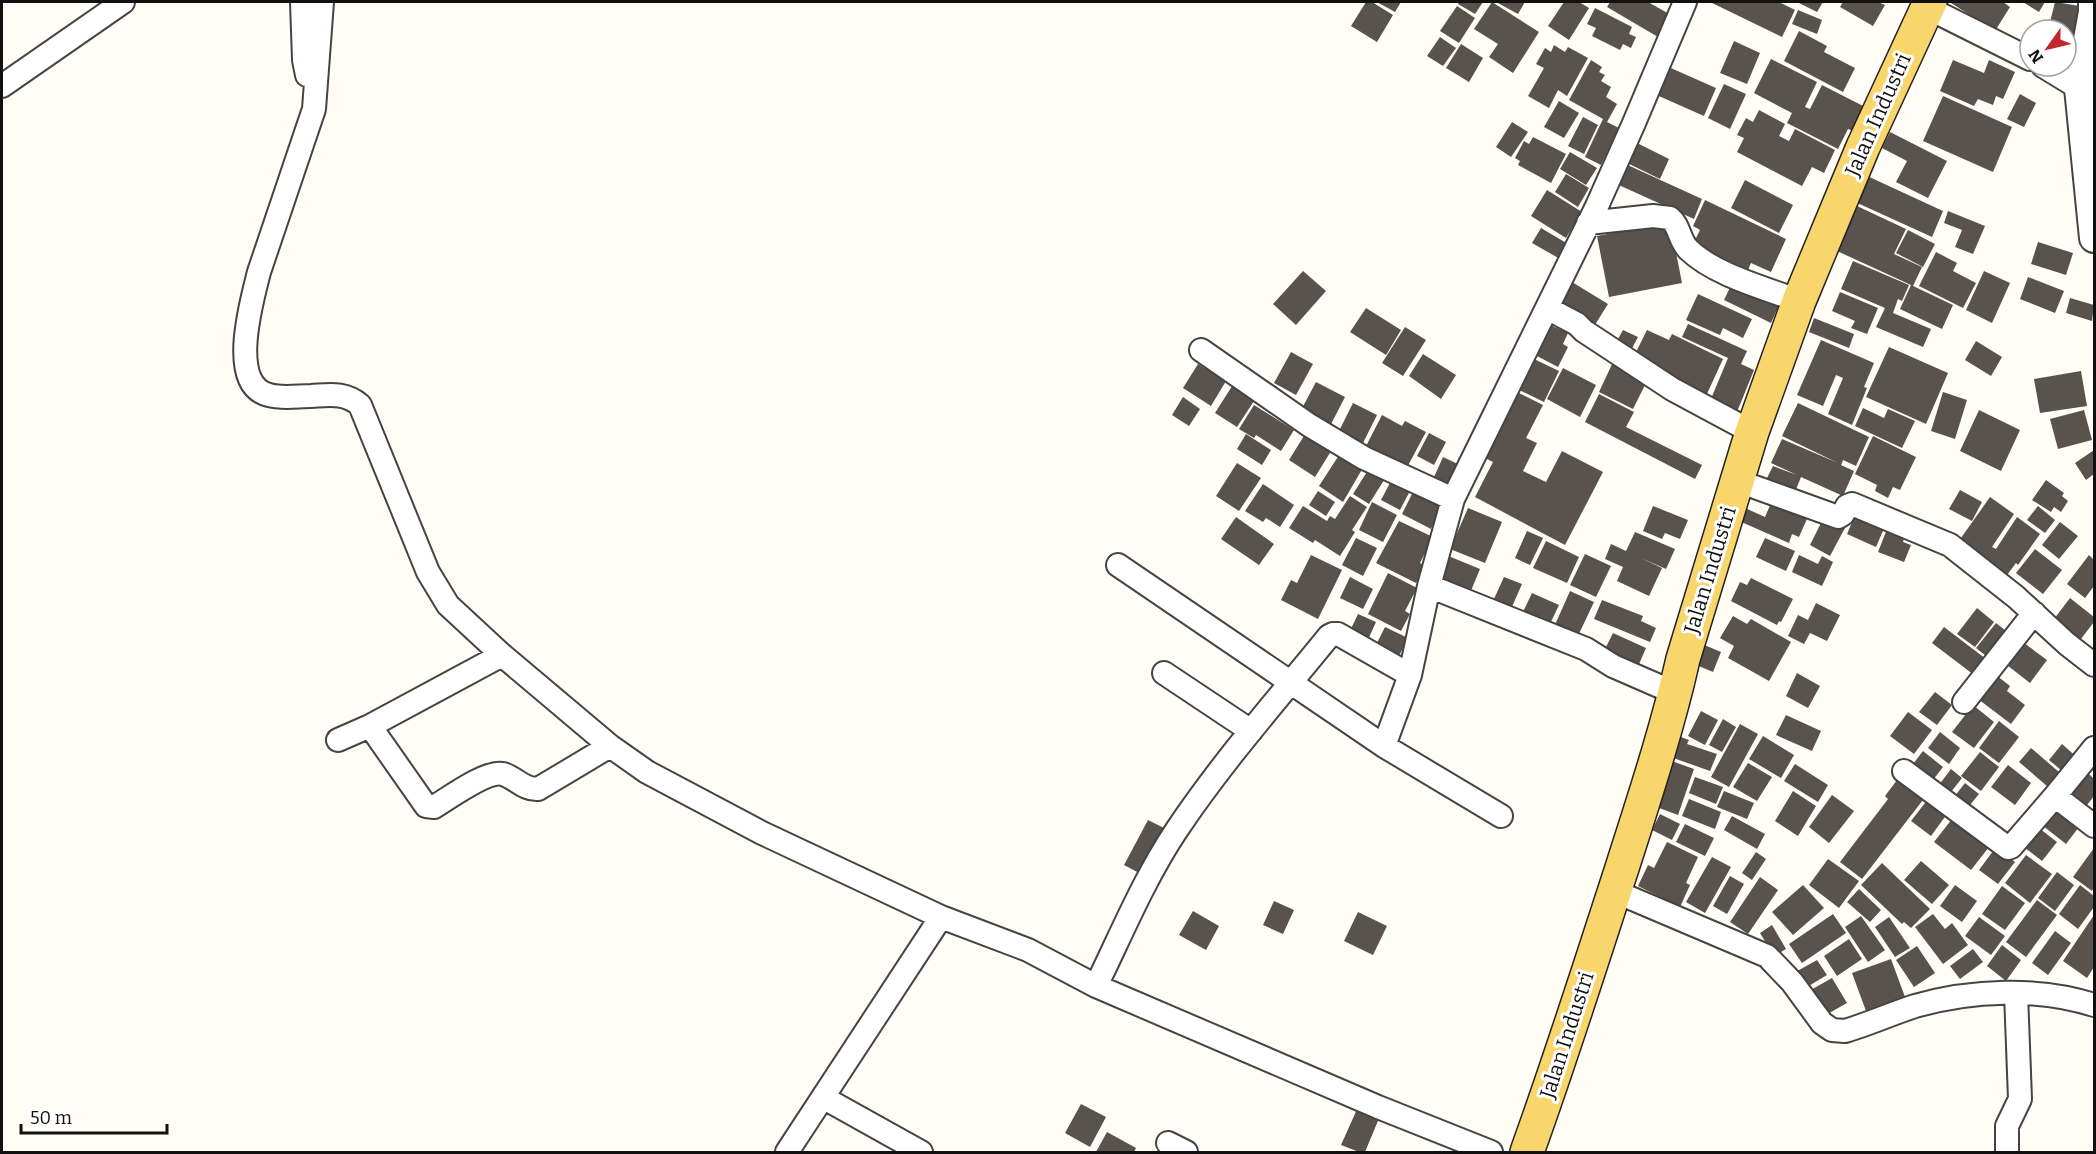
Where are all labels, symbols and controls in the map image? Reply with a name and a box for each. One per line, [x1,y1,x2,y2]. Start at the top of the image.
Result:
north arrow [2018,18,2078,78]
text: N [2025,46,2047,67]
street label: Jalan Industri [1839,50,1917,181]
street label: Jalan Industri [1678,503,1742,638]
street label: Jalan Industri [1534,968,1600,1103]
scale bar [21,1097,166,1135]
text: 50 m [30,1107,72,1129]

